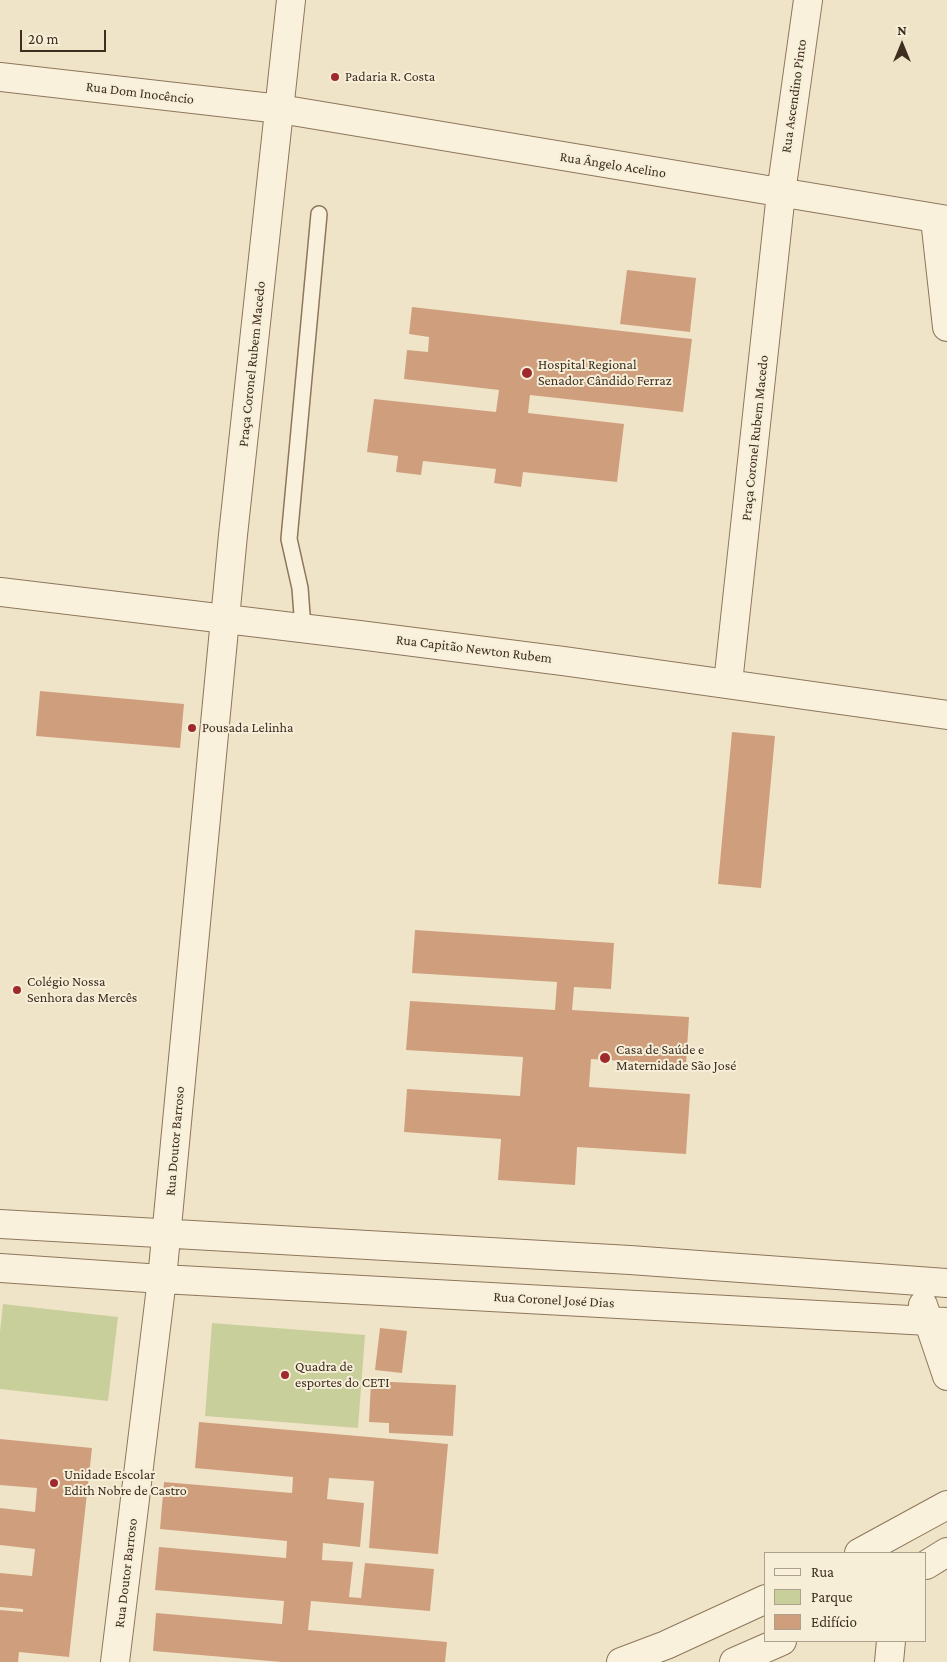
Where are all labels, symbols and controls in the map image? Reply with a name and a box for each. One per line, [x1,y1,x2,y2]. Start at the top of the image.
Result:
scale bar [22,20,109,52]
north arrow [877,20,927,70]
text: N [897,22,907,38]
text: 20 m [28,31,59,47]
street label: Rua Ascendino Pinto [778,38,810,154]
place label: Padaria R. Costa [345,69,435,85]
marker: Padaria R. Costa [329,71,341,83]
street label: Rua Dom Inocêncio [85,78,195,108]
street label: Rua Ângelo Acelino [559,148,667,182]
street label: Praça Coronel Rubem Macedo [235,280,269,448]
street label: Praça Coronel Rubem Macedo [738,354,772,522]
place label: Hospital Regional Senador Cândido Ferraz [538,357,672,390]
marker: Hospital Regional Senador Cândido Ferraz [520,366,534,380]
street label: Rua Capitão Newton Rubem [395,631,553,667]
place label: Pousada Lelinha [202,720,294,736]
marker: Pousada Lelinha [186,722,198,734]
place label: Colégio Nossa Senhora das Mercês [27,974,137,1006]
marker: Colégio Nossa Senhora das Mercês [11,984,23,996]
place label: Casa de Saúde e Maternidade São José [616,1042,736,1074]
marker: Casa de Saúde e Maternidade São José [598,1051,612,1065]
street label: Rua Doutor Barroso [162,1085,188,1197]
street label: Rua Coronel José Dias [493,1288,615,1312]
place label: Quadra de esportes do CETI [295,1359,389,1391]
marker: Quadra de esportes do CETI [279,1369,291,1381]
place label: Unidade Escolar Edith Nobre de Castro [64,1467,187,1500]
marker: Unidade Escolar Edith Nobre de Castro [48,1477,60,1489]
street label: Rua Doutor Barroso [111,1517,141,1629]
legend [764,1552,927,1642]
text: Rua [811,1564,834,1580]
text: Parque [811,1589,852,1605]
text: Edifício [811,1614,857,1630]

